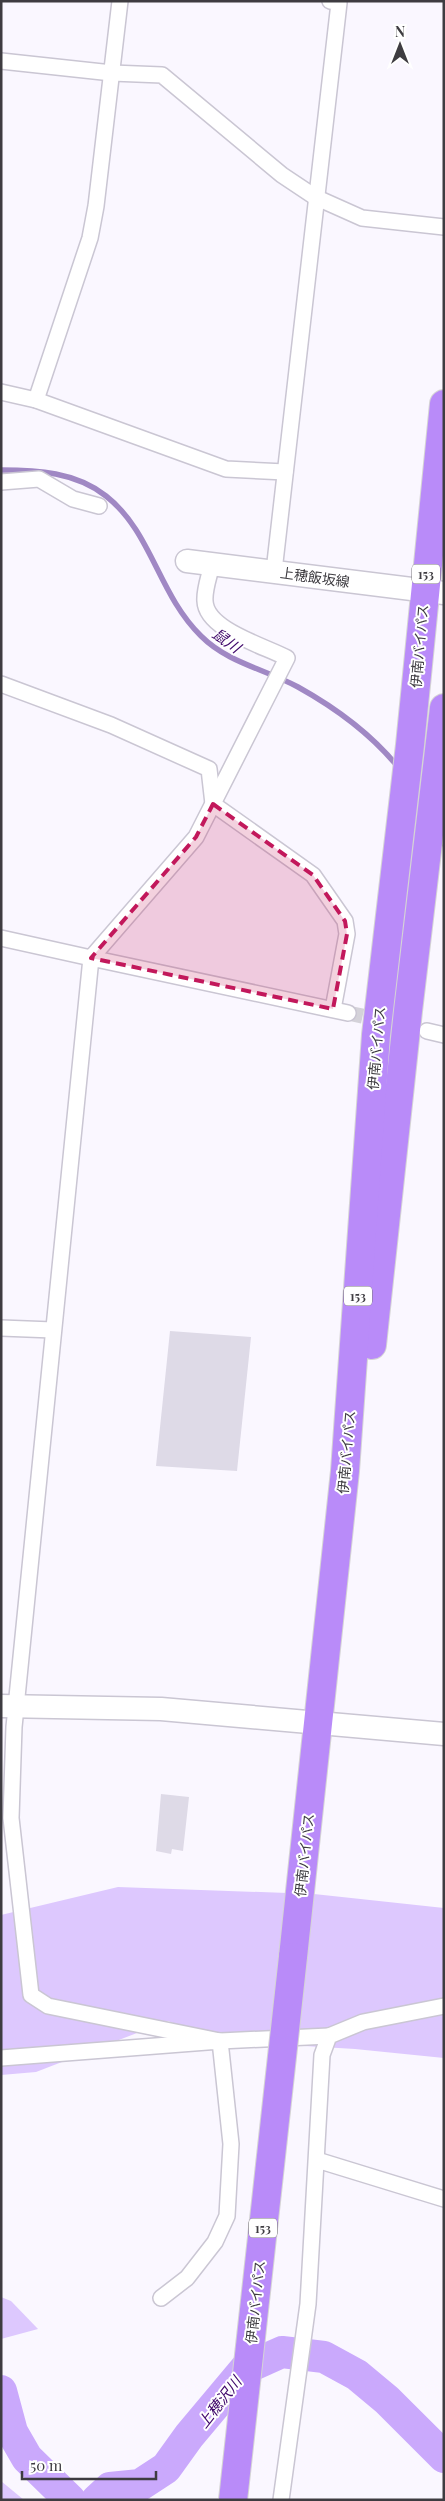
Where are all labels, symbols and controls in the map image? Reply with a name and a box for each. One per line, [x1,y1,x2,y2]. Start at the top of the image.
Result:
north arrow [375,20,425,70]
text: N [395,22,405,41]
street label: 上穂飯坂線 [279,563,351,591]
road number: 153 [412,564,440,584]
street label: 伊南バイパス [406,603,432,689]
water label: 鼠川 [209,623,247,658]
street label: 伊南バイパス [363,1005,389,1091]
road number: 153 [344,1286,372,1305]
street label: 伊南バイパス [333,1409,359,1495]
street label: 伊南バイパス [290,1812,318,1898]
road number: 153 [249,2218,277,2238]
street label: 伊南バイパス [241,2259,269,2345]
water label: 上穂沢川 [193,2371,247,2432]
scale bar [22,2448,156,2480]
text: 50 m [30,2455,63,2475]

